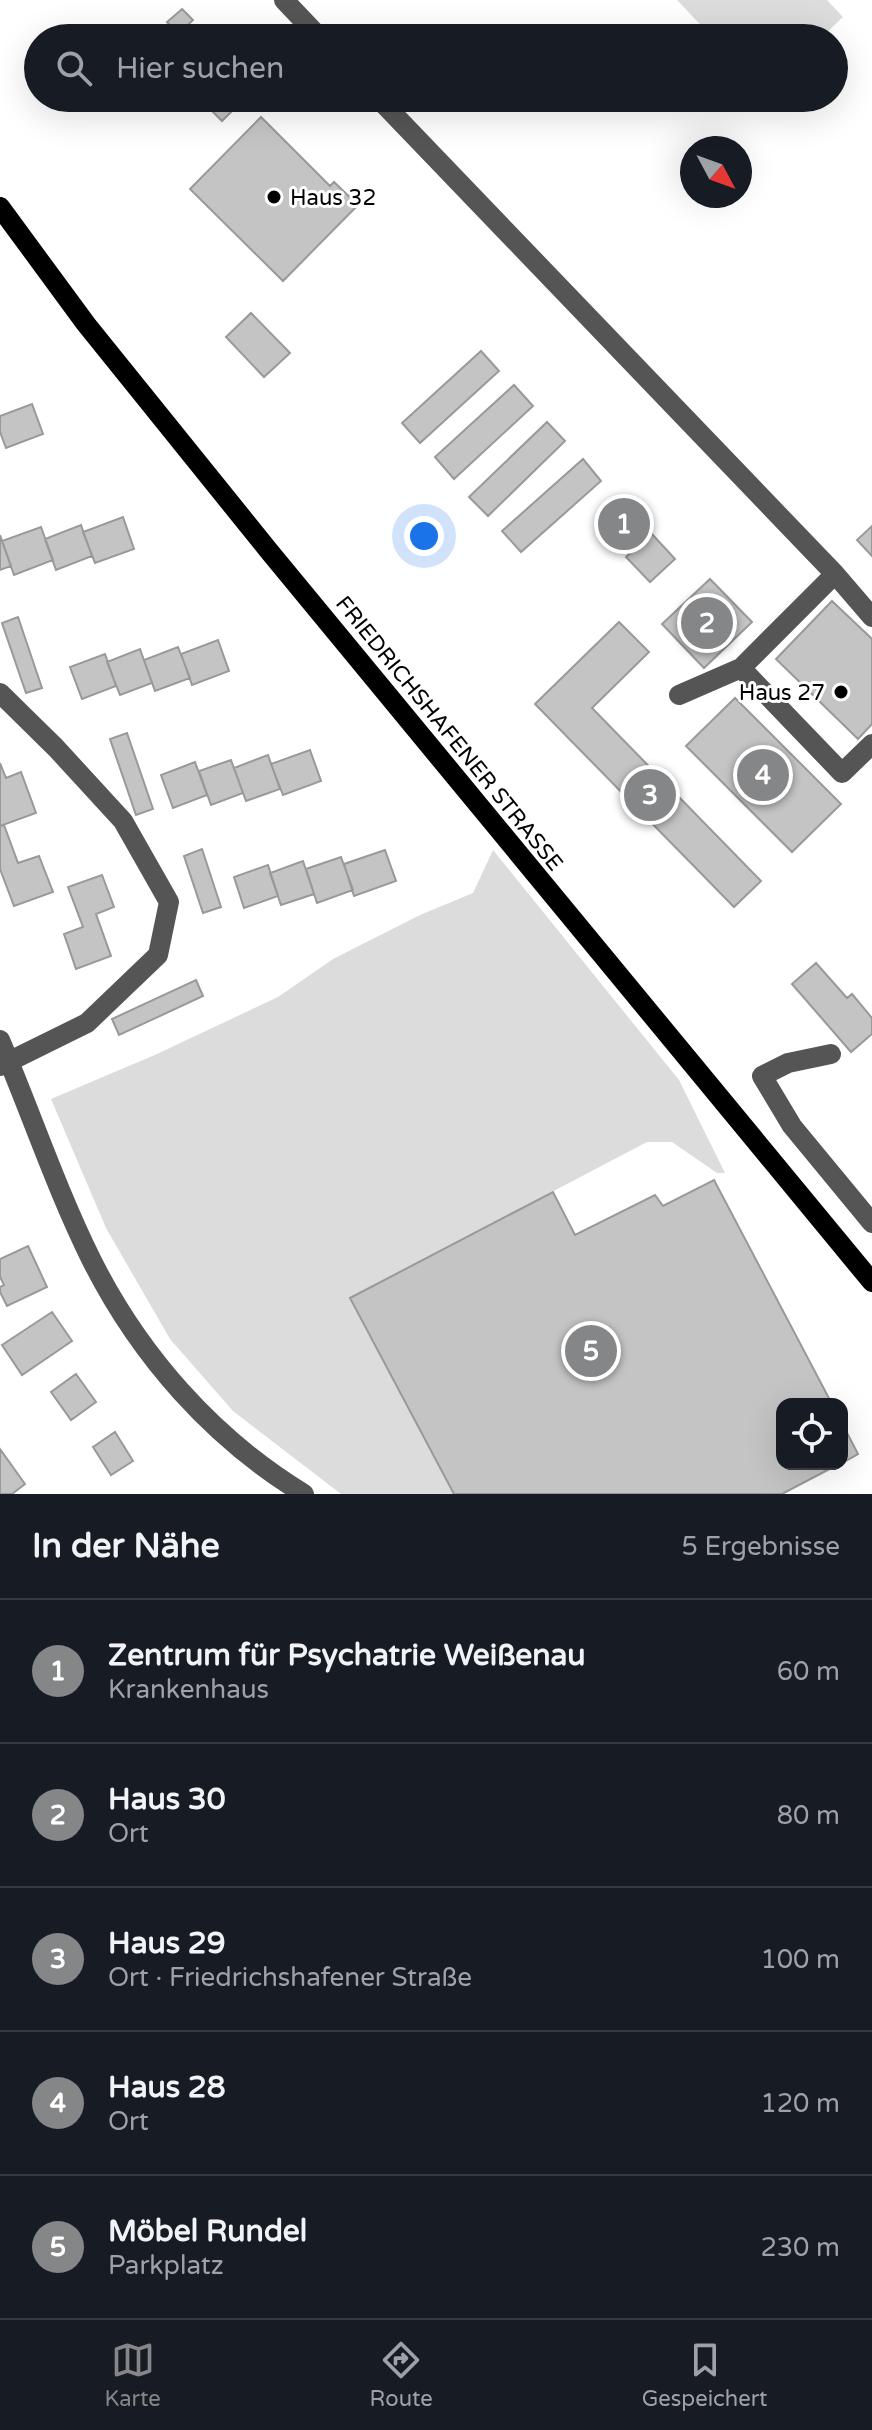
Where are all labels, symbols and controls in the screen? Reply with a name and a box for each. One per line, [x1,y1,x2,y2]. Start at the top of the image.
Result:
search box [24,24,848,112]
icon: search [52,46,96,90]
text: Hier suchen [116,50,284,87]
north arrow [680,136,752,208]
place label: Haus 32 [290,185,376,211]
marker: Haus 32 [265,188,283,206]
pin: 1 [598,494,650,554]
your location [404,516,444,556]
street label: FRIEDRICHSHAFENER STRASSE [330,591,568,876]
pin: 2 [681,593,733,653]
place label: Haus 27 [739,680,825,706]
marker: Haus 27 [832,683,850,701]
pin: 4 [737,745,789,805]
pin: 3 [624,765,676,825]
pin: 5 [565,1321,617,1381]
map controls [776,1398,848,1470]
button: locate [776,1398,848,1470]
text: In der Nähe [32,1526,220,1567]
text: 5 Ergebnisse [681,1531,840,1562]
text: Zentrum für Psychatrie Weißenau [108,1637,586,1674]
text: 1 [50,1656,66,1687]
text: 60 m [777,1656,840,1687]
text: Krankenhaus [108,1674,269,1705]
text: Haus 30 [108,1781,226,1818]
text: 2 [50,1800,66,1831]
text: 80 m [777,1800,840,1831]
text: Ort [108,1818,149,1849]
text: Haus 29 [108,1925,226,1962]
text: 3 [50,1944,66,1975]
text: 100 m [760,1944,840,1975]
text: Ort · Friedrichshafener Straße [108,1962,472,1993]
text: Haus 28 [108,2069,226,2106]
text: 4 [50,2088,66,2119]
text: 120 m [760,2088,840,2119]
text: Ort [108,2106,149,2137]
text: Möbel Rundel [108,2213,307,2250]
text: 5 [50,2232,66,2263]
text: 230 m [760,2232,840,2263]
text: Parkplatz [108,2250,224,2281]
tab: Karte [104,2338,161,2412]
tab: Route [370,2338,433,2412]
tab: Gespeichert [642,2338,768,2412]

